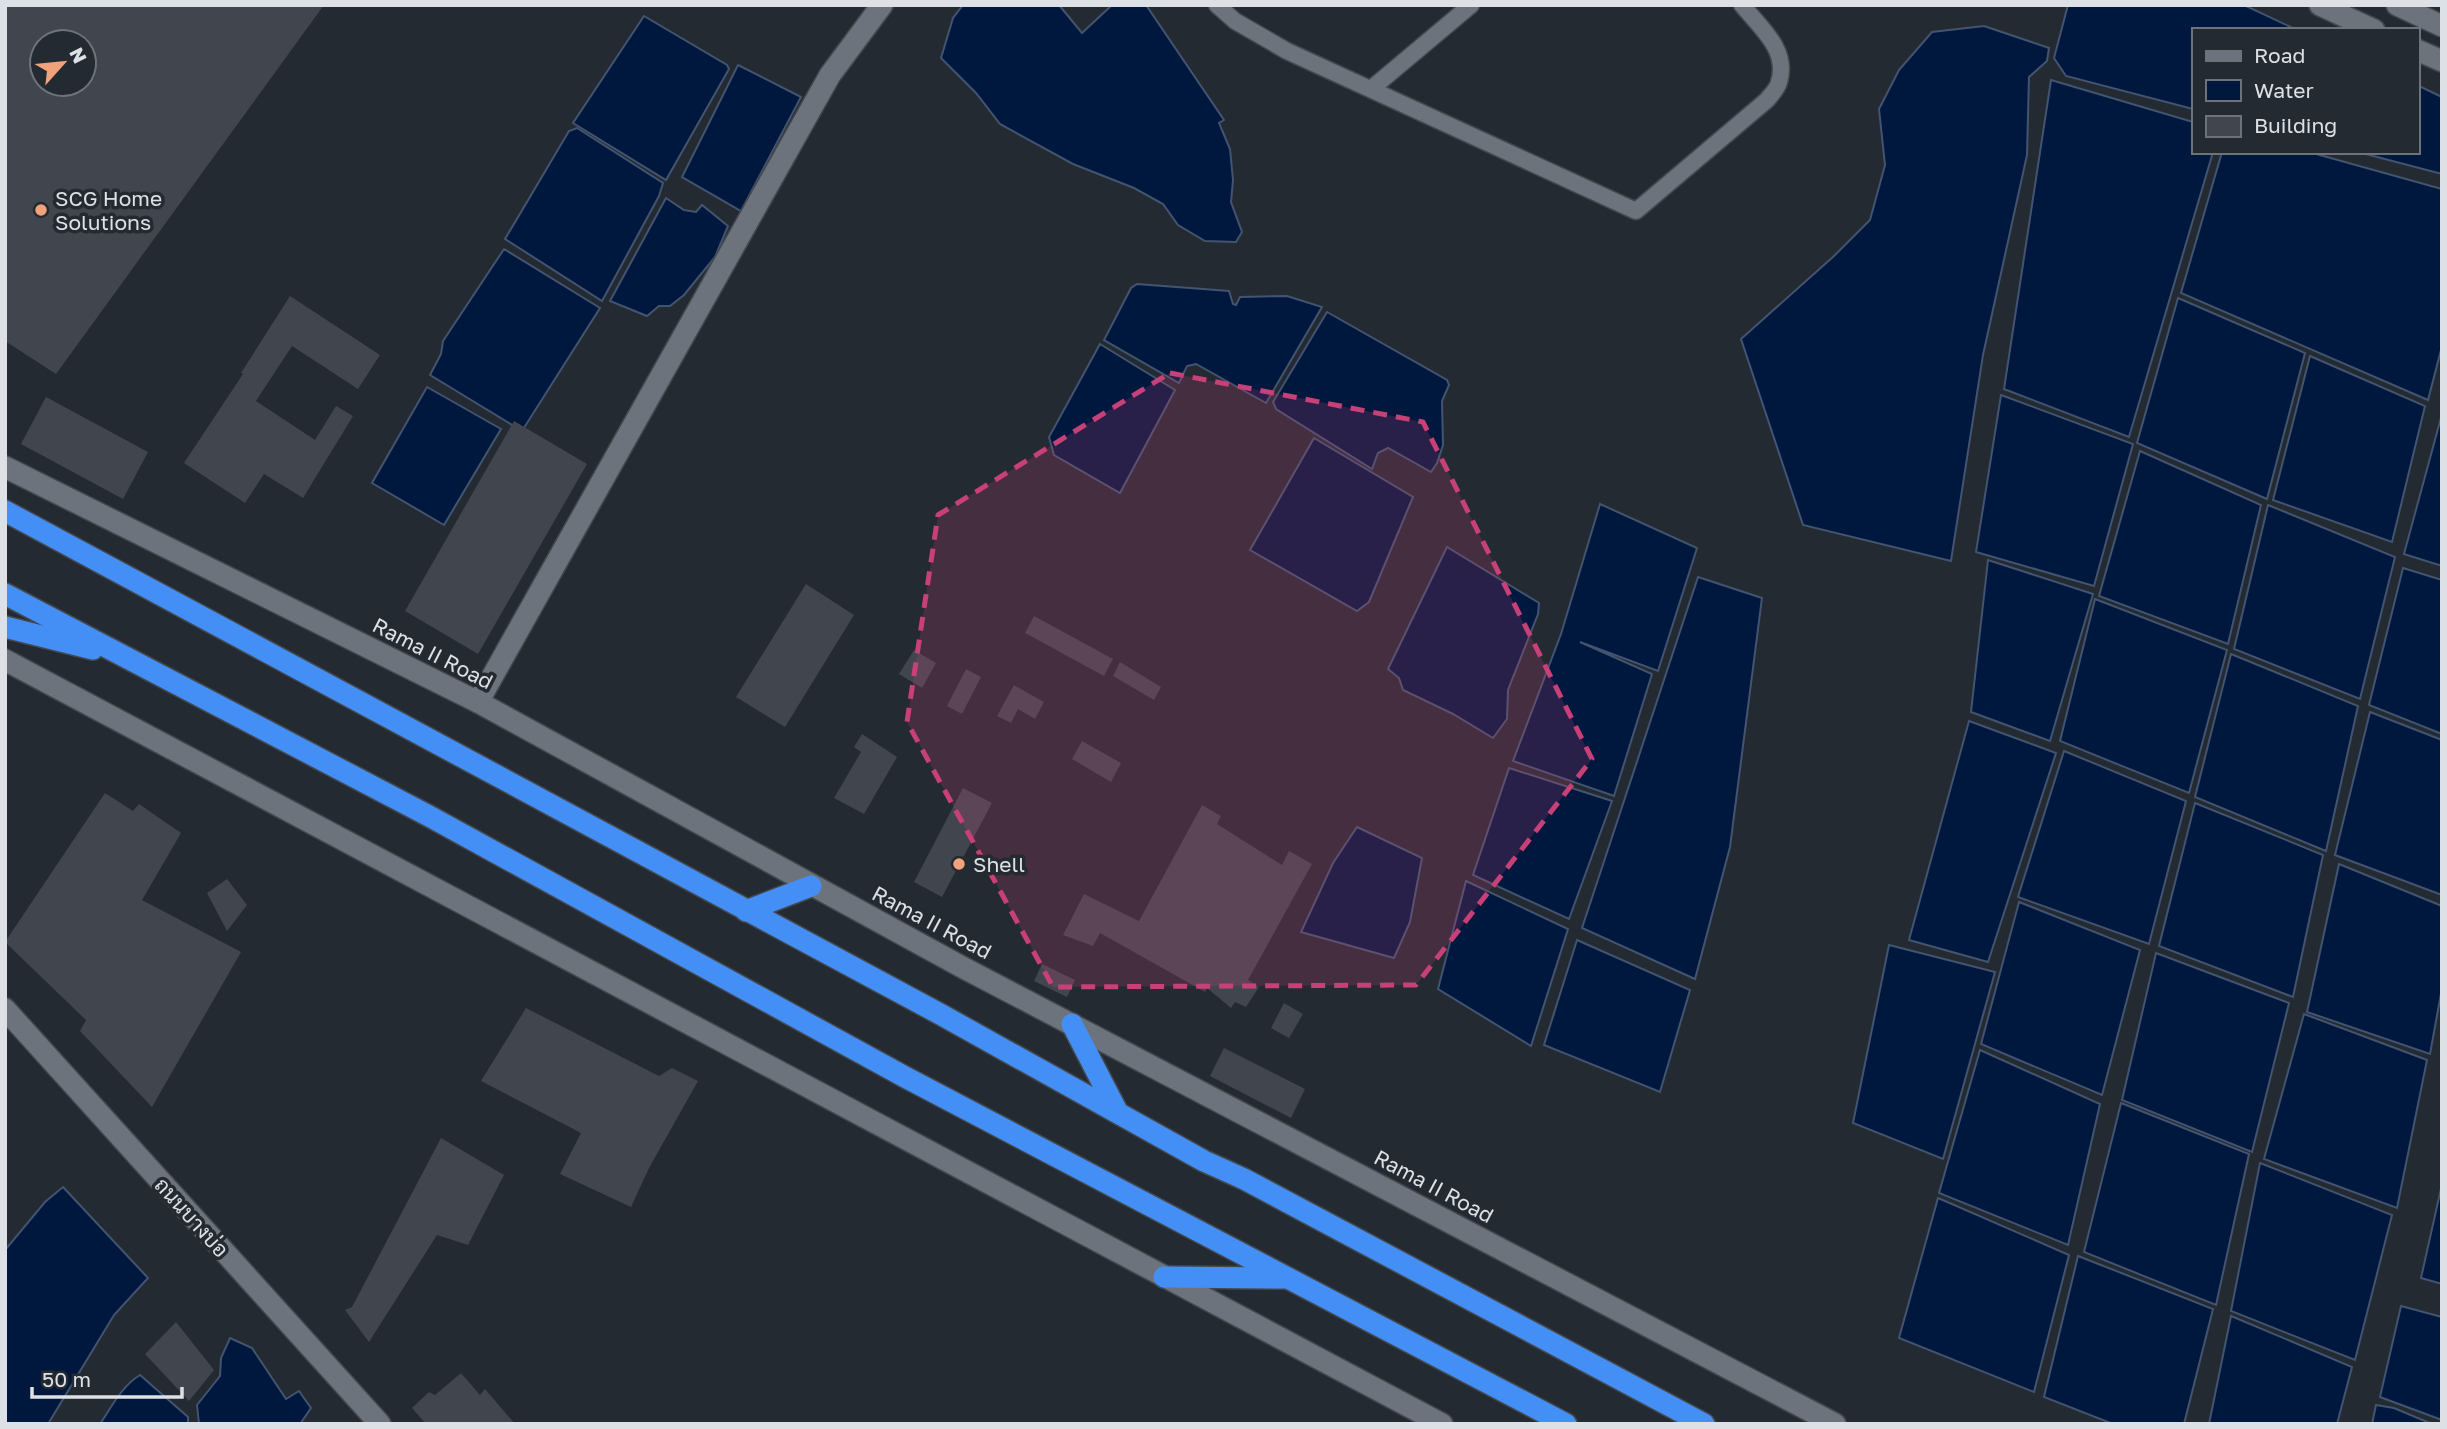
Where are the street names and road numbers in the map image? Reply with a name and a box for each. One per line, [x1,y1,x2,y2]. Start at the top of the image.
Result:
street label: Rama II Road [369,612,497,694]
street label: Rama II Road [868,880,996,964]
street label: Rama II Road [1370,1144,1498,1228]
street label: ถนนบางบ่อ [150,1172,234,1262]

